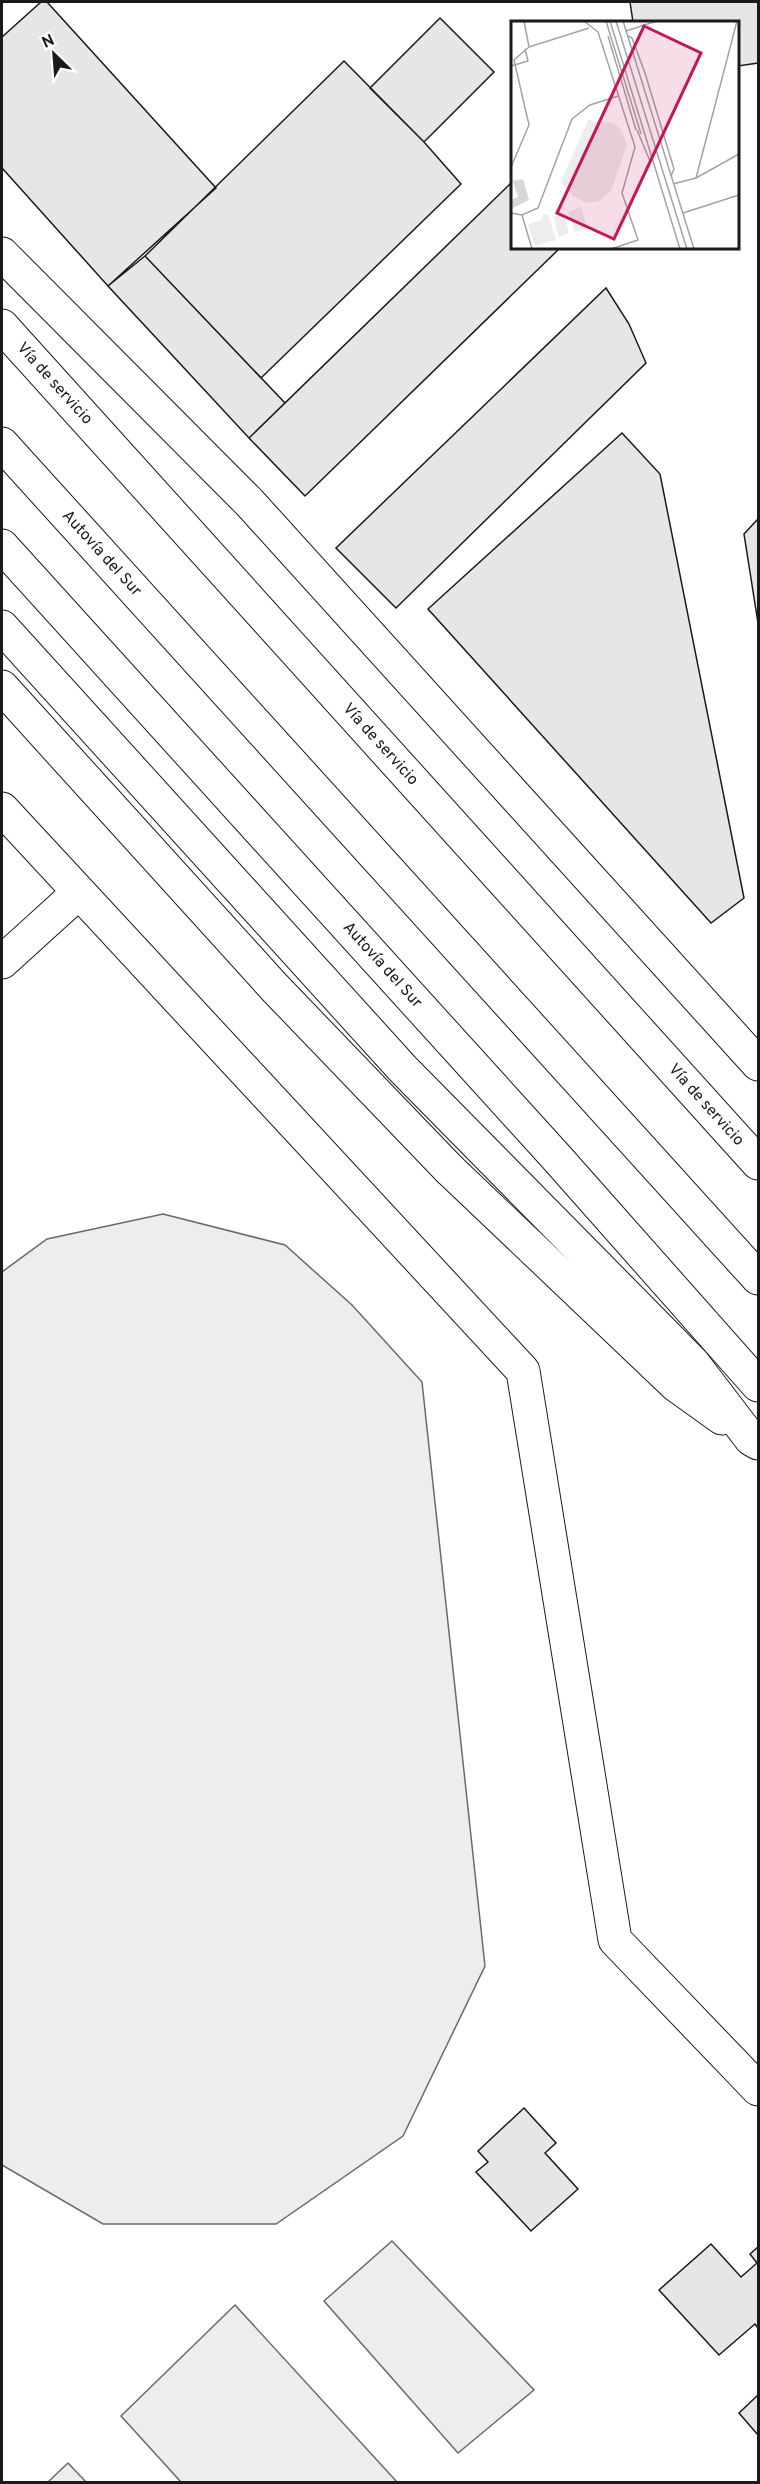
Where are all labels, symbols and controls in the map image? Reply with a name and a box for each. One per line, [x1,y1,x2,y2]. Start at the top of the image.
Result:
inset map [511,21,739,249]
north arrow [24,24,84,84]
text: N [39,31,58,54]
street label: Vía de servicio [12,339,97,429]
street label: Autovía del Sur [57,506,146,601]
street label: Vía de servicio [338,699,422,790]
street label: Autovía del Sur [338,918,426,1013]
street label: Vía de servicio [664,1060,748,1151]

